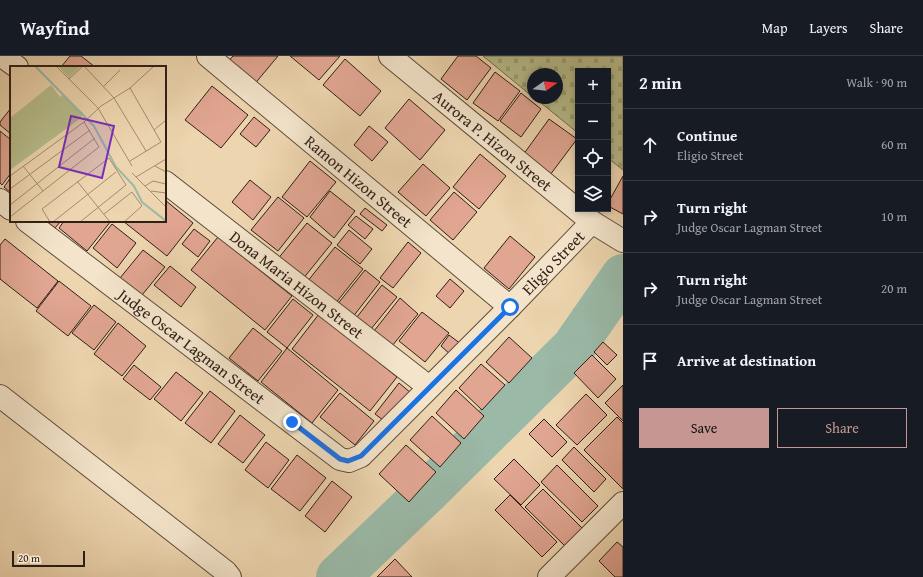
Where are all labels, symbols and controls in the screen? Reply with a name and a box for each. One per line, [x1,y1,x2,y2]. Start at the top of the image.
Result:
text: Wayfind [20,14,90,42]
text: Map [762,18,788,38]
text: Layers [810,18,848,38]
text: Share [870,18,903,38]
inset map [10,66,166,222]
north arrow [527,68,563,104]
map controls [575,68,611,212]
button: + [575,68,611,104]
text: 2 min [639,70,681,95]
text: Walk · 90 m [846,73,907,92]
street label: Aurora P. Hizon Street [428,84,558,197]
button: − [575,104,611,140]
text: Continue [677,125,738,146]
street label: Ramon Hizon Street [300,129,418,234]
icon: ahead [639,134,661,156]
text: 60 m [881,135,907,154]
button: locate [575,140,611,176]
text: Eligio Street [677,146,743,165]
button: layers [575,176,611,212]
text: Turn right [677,197,748,218]
icon: right [639,206,661,228]
text: 10 m [881,207,907,226]
text: Judge Oscar Lagman Street [677,218,822,237]
street label: Eligio Street [516,224,590,300]
street label: Dona Maria Hizon Street [225,225,369,344]
text: Turn right [677,269,748,290]
icon: right [639,278,661,300]
text: 20 m [881,279,907,298]
street label: Judge Oscar Lagman Street [112,281,271,410]
text: Judge Oscar Lagman Street [677,290,822,309]
route start [501,298,519,316]
icon: arrive [639,350,661,372]
text: Arrive at destination [677,350,816,371]
button: Save [639,408,769,448]
button: Share [777,408,907,448]
route end [283,413,301,431]
scale bar [12,549,85,568]
text: 20 m [18,550,40,566]

